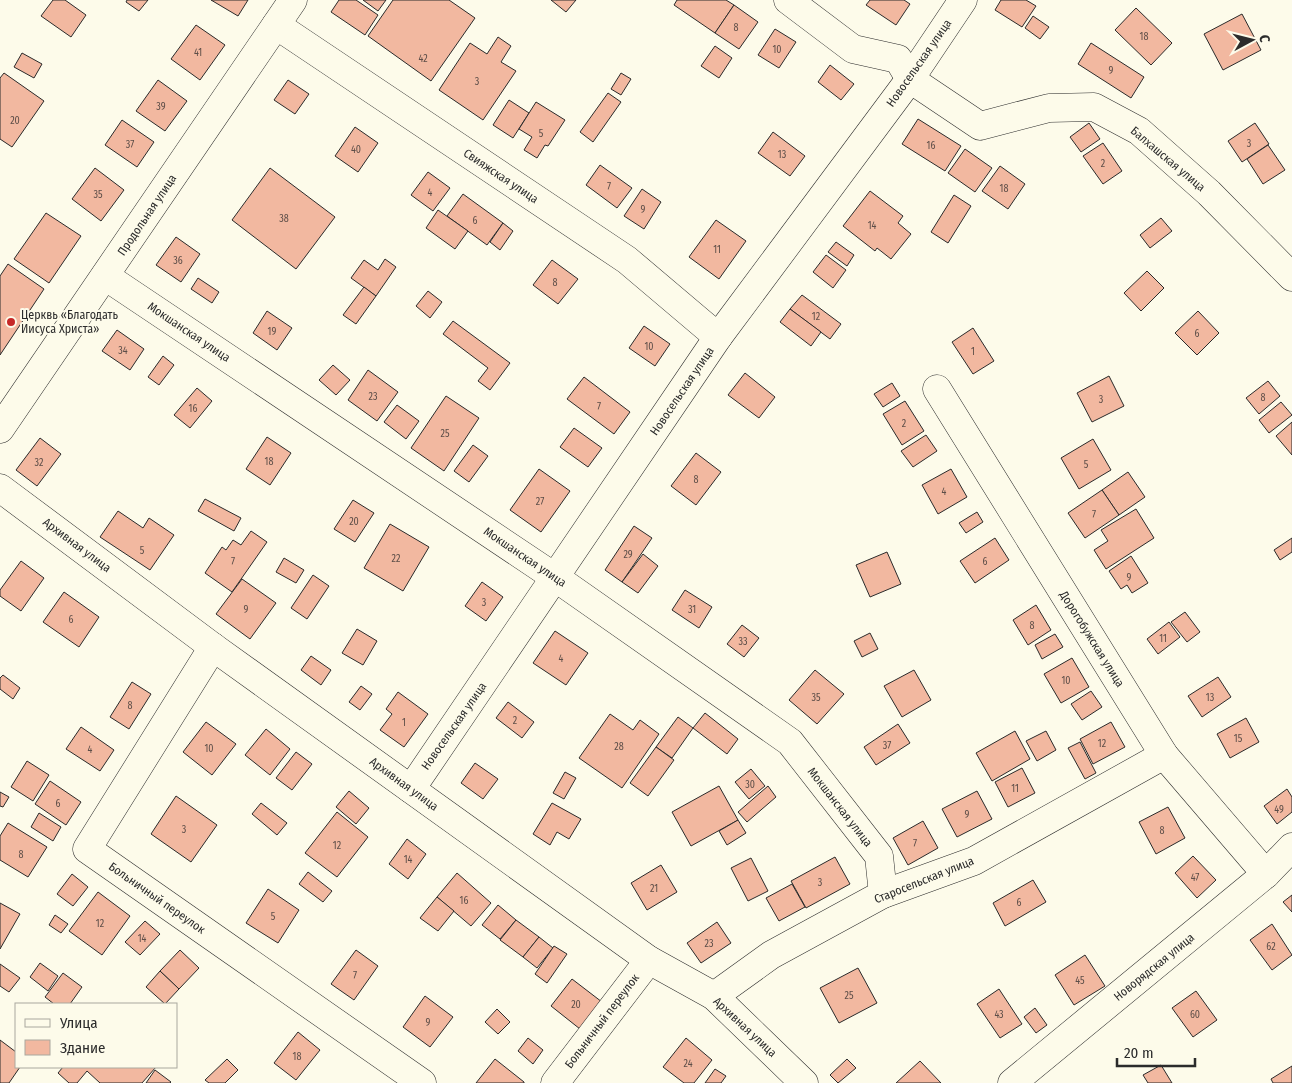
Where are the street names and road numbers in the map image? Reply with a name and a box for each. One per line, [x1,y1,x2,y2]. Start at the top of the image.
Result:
street label: Новосельская улица [884,16,955,109]
street label: Балхашская улица [1128,124,1208,194]
street label: Свияжская улица [461,146,541,206]
street label: Продольная улица [115,172,179,258]
street label: Мокшанская улица [145,299,233,365]
street label: Новосельская улица [647,344,717,438]
street label: Архивная улица [40,515,114,575]
street label: Мокшанская улица [481,524,569,590]
street label: Дорогобужская улица [1056,587,1127,690]
street label: Новосельская улица [419,679,490,772]
street label: Архивная улица [367,754,441,814]
street label: Мокшанская улица [805,765,875,849]
street label: Старосельская улица [872,854,976,906]
street label: Больничный переулок [106,859,208,937]
street label: Новорядская улица [1111,930,1197,1004]
street label: Больничный переулок [562,971,642,1071]
street label: Архивная улица [710,994,780,1060]

